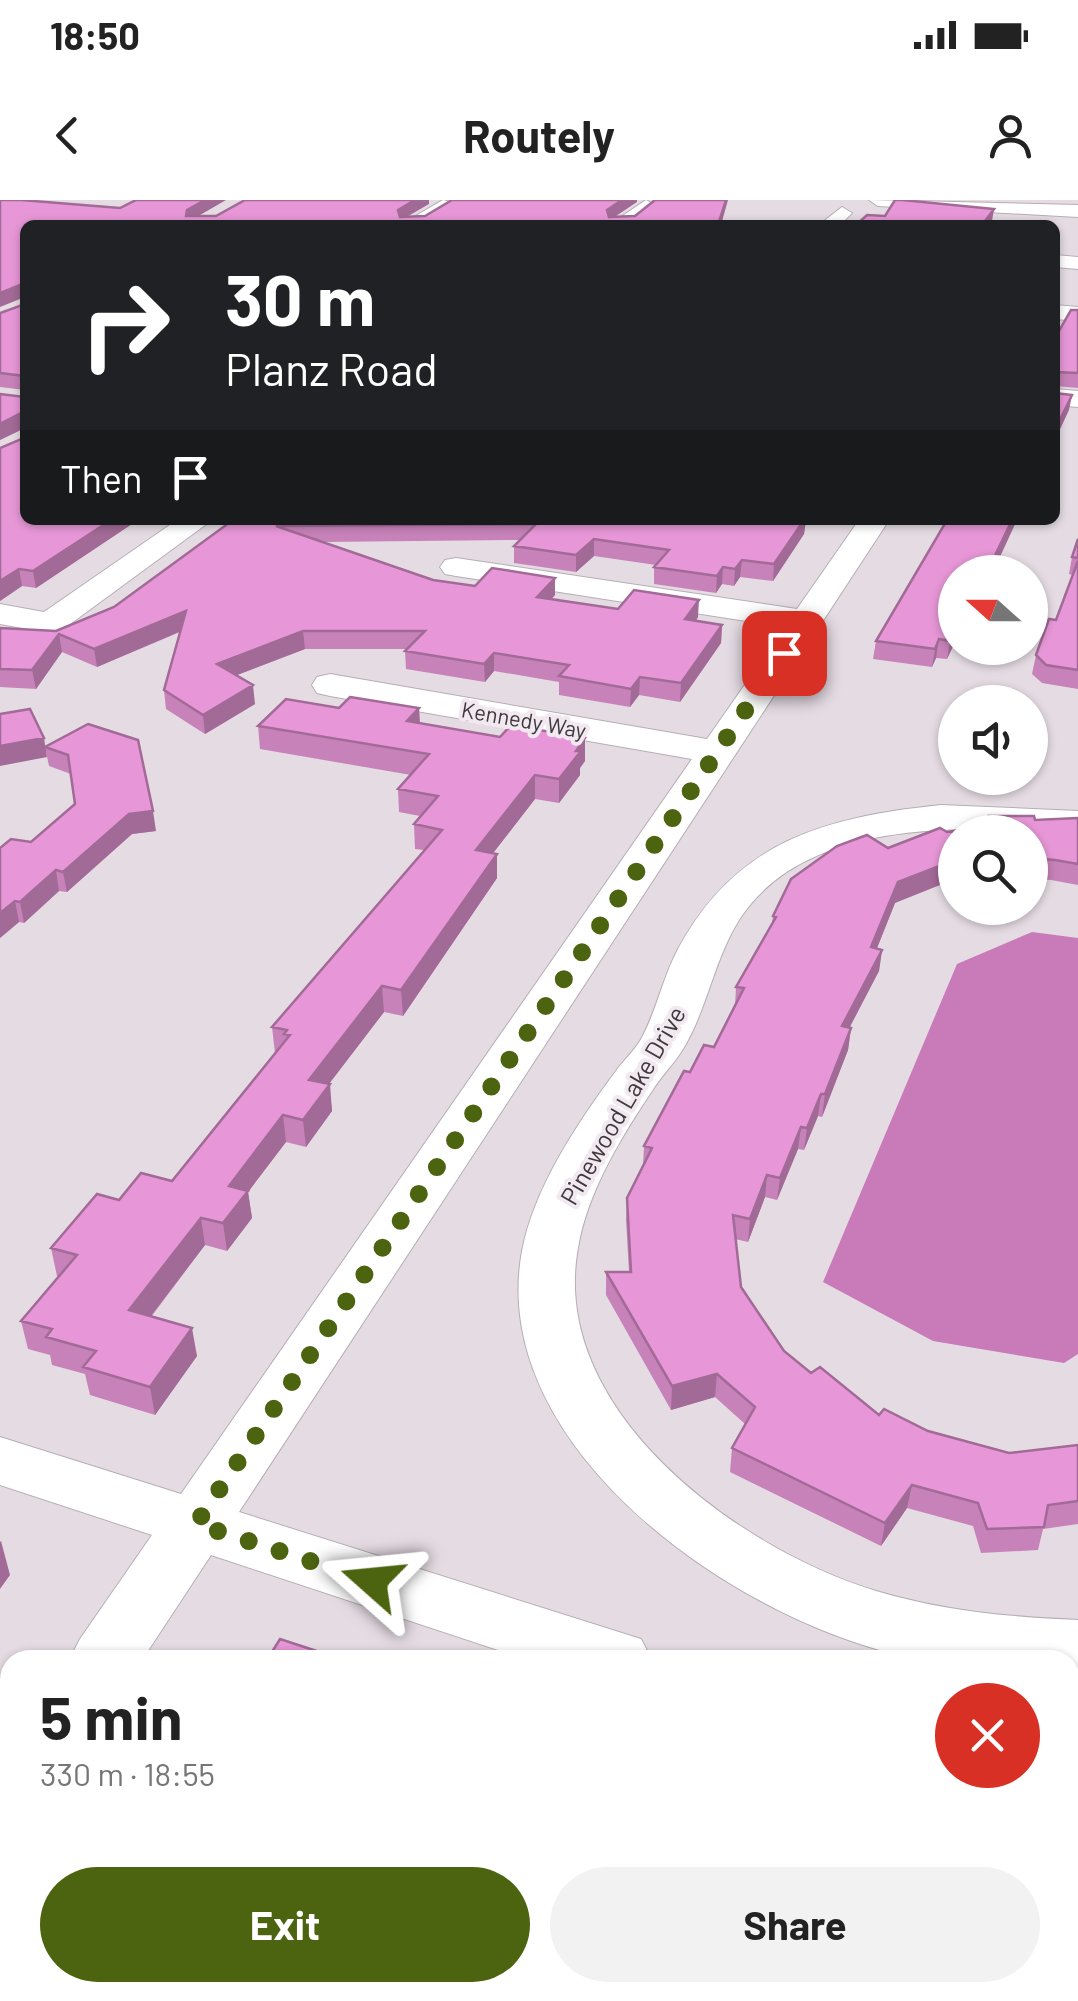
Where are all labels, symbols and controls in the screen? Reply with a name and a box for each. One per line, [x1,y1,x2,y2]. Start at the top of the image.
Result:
text: 18:50 [50,12,140,58]
icon: back [40,108,95,163]
text: Routely [463,108,615,162]
icon: person [983,108,1038,163]
text: 30 m [225,256,375,340]
icon: right [60,260,190,390]
text: Planz Road [225,341,438,395]
icon: arrive [163,450,218,505]
text: Then [60,455,143,501]
north arrow [938,555,1048,665]
map controls [938,555,1048,925]
pin [742,611,827,696]
icon: arrive [757,626,812,681]
button: sound [938,685,1048,795]
street label: Kennedy Way [460,695,588,743]
button: search [938,815,1048,925]
street label: Pinewood Lake Drive [553,1000,691,1210]
position arrow [320,1529,424,1633]
text: 5 min [40,1680,183,1752]
button: close [935,1683,1040,1788]
text: 330 m · 18:55 [40,1754,215,1792]
button: Exit [40,1867,530,1982]
button: Share [550,1867,1040,1982]

